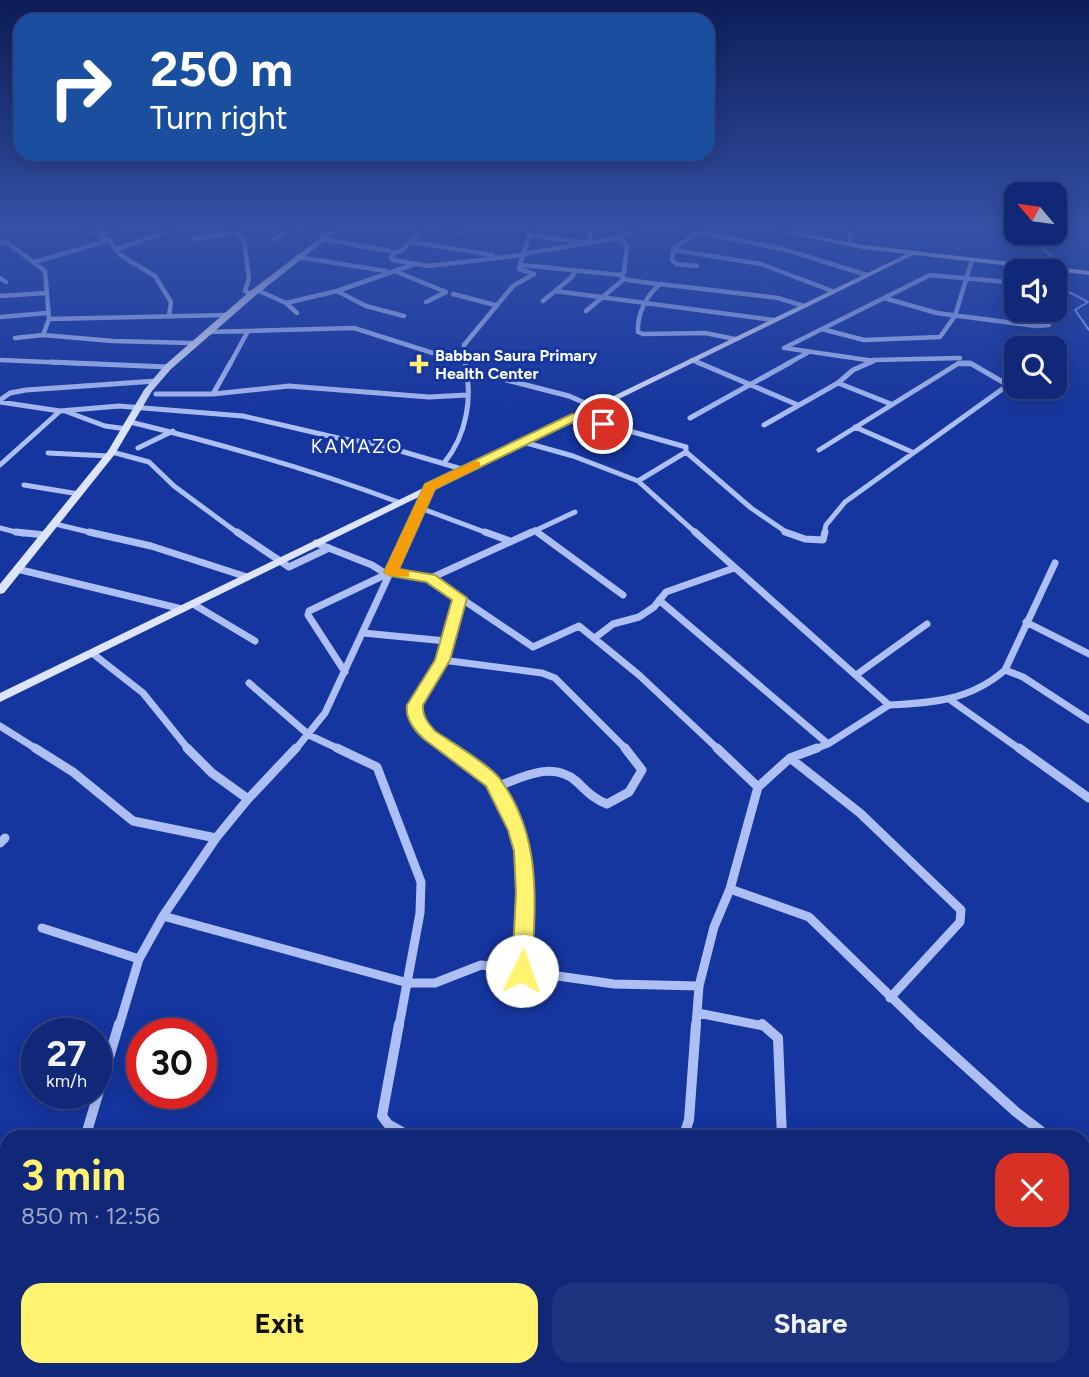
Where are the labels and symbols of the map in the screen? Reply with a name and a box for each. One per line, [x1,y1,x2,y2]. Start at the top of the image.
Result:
north arrow [1004,182,1068,245]
place label: Babban Saura Primary Health Center [435,346,598,383]
marker: Babban Saura Primary Health Center [409,354,429,374]
pin [573,394,633,454]
district label: KAMAZO [311,435,403,458]
position arrow [485,934,559,1008]
speed limit sign: 30 [126,1018,217,1109]

